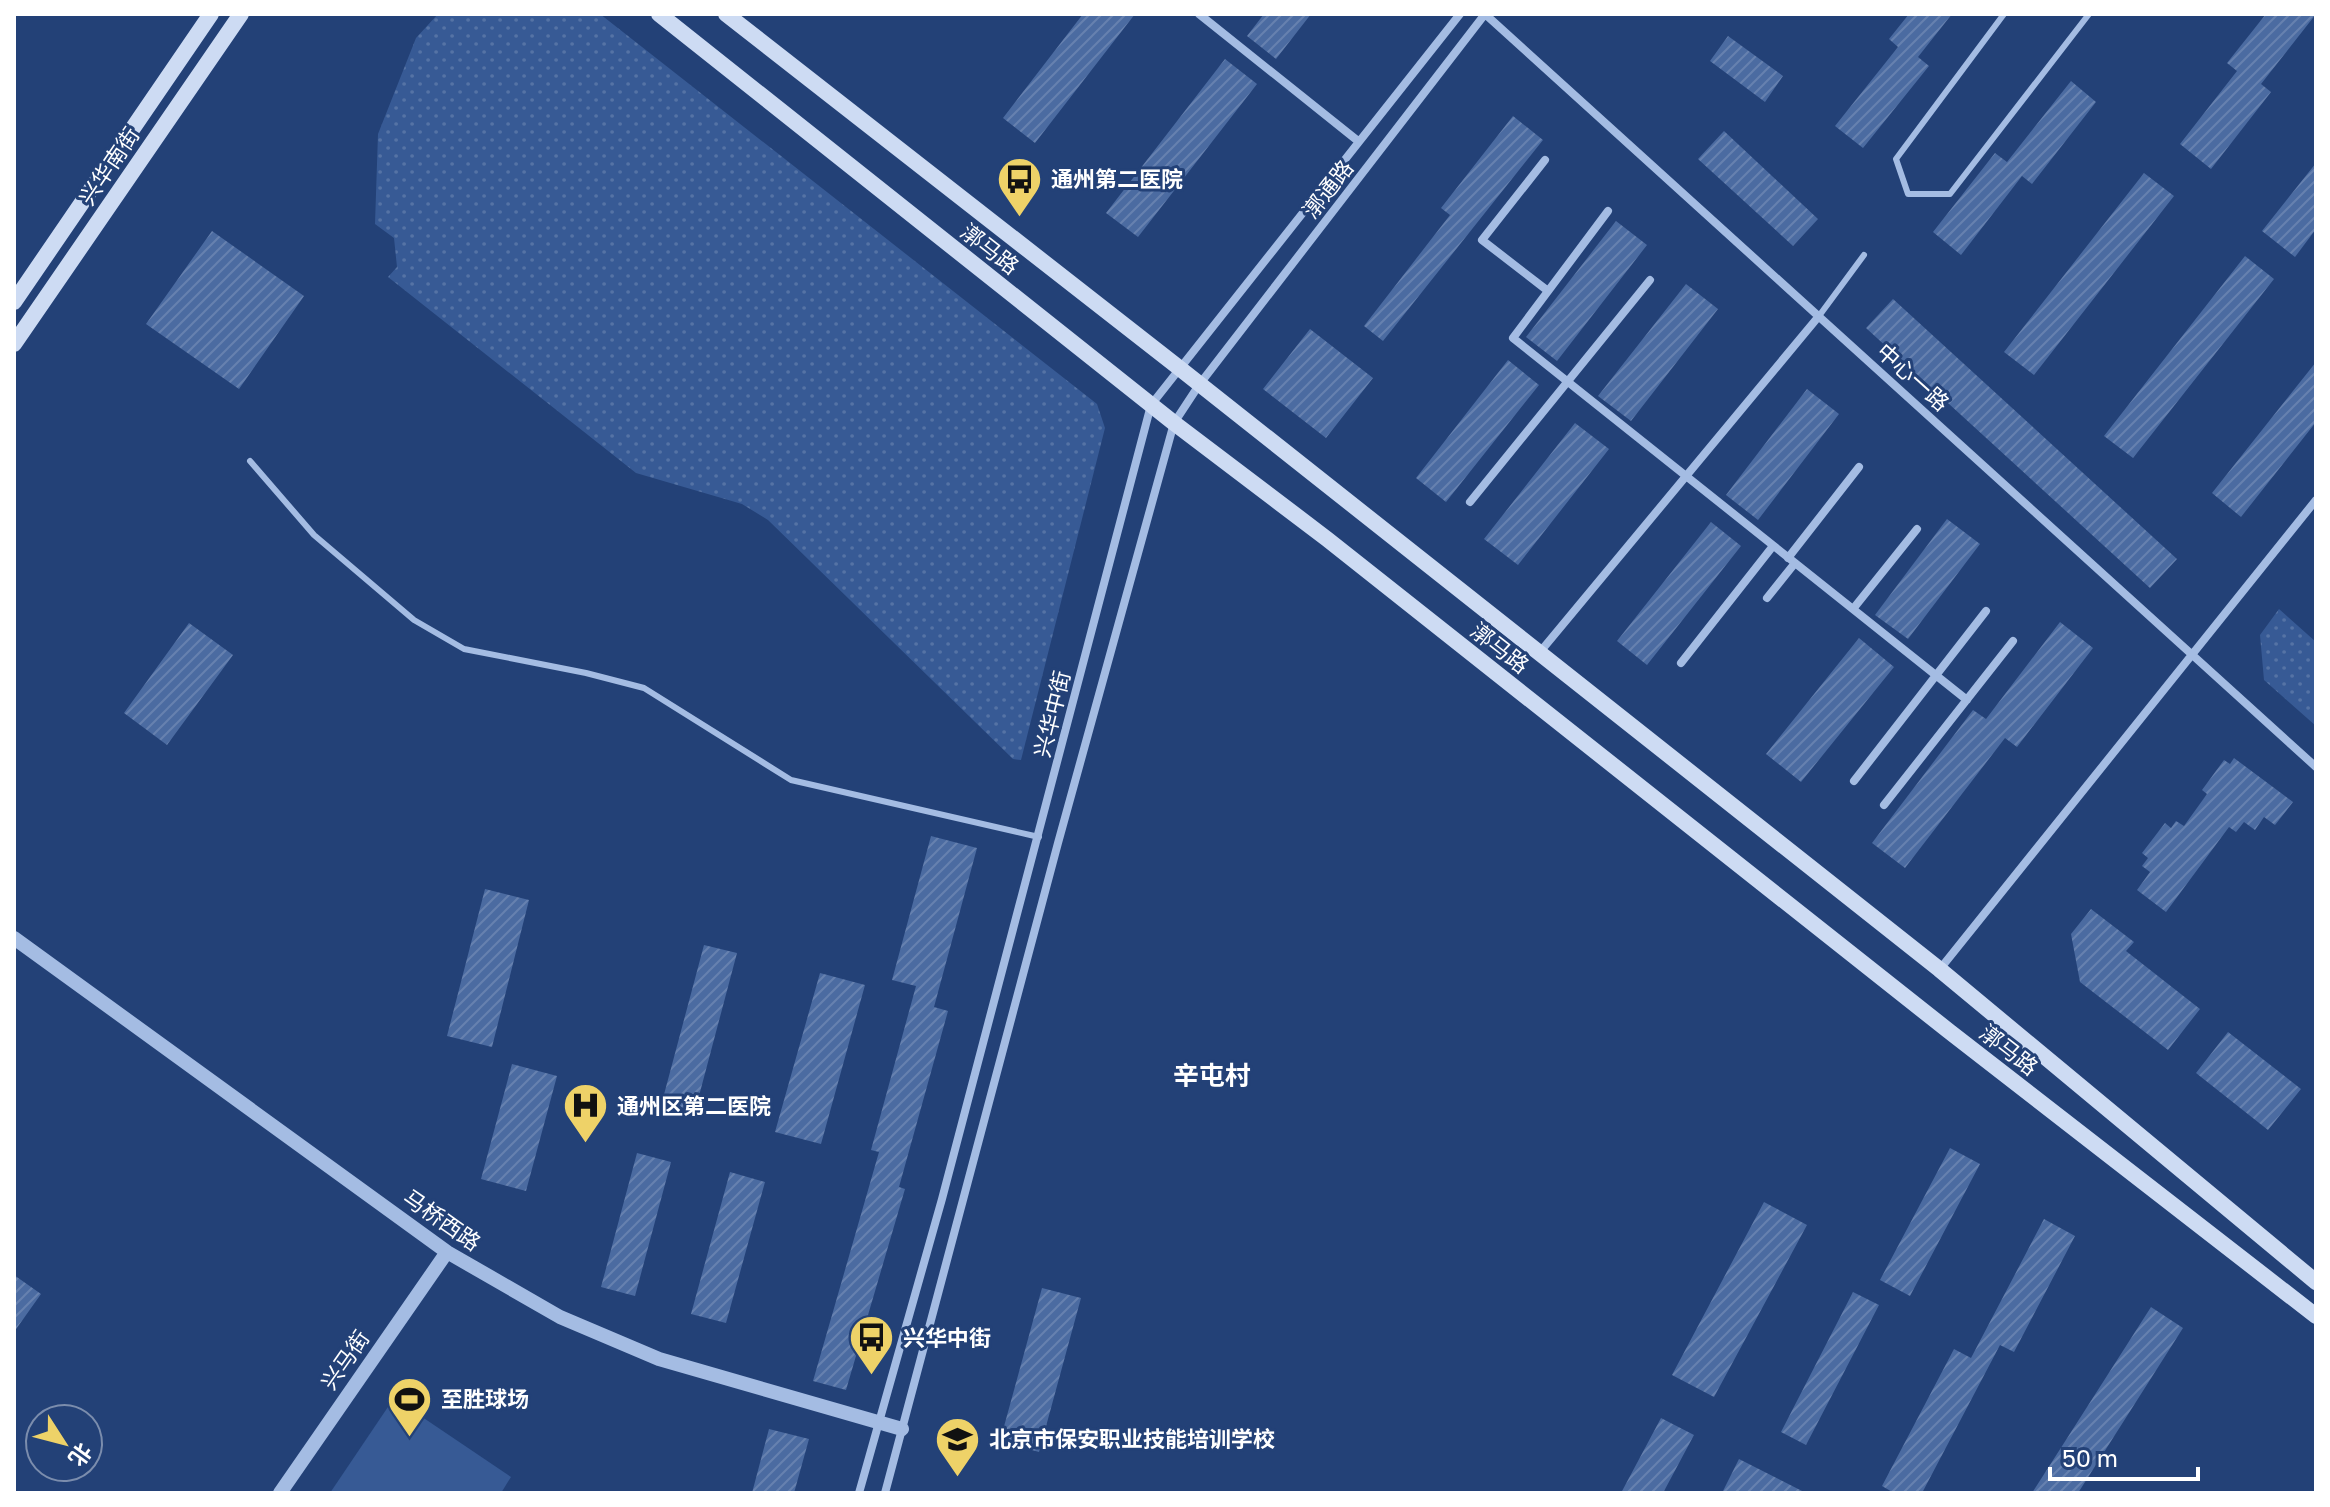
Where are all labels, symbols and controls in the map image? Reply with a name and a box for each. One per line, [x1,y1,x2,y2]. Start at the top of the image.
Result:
street label: 兴华南街 [73,122,144,210]
street label: 漷通路 [1297,154,1359,223]
bus stop icon: 通州第二医院 [996,155,1044,218]
place label: 通州第二医院 [1051,165,1183,192]
street label: 漷马路 [956,218,1025,280]
street label: 中心一路 [1872,337,1955,416]
street label: 漷马路 [1466,617,1535,679]
street label: 兴华中街 [1028,668,1075,760]
street label: 漷马路 [1975,1019,2044,1081]
district label: 辛屯村 [1173,1060,1251,1091]
hospital icon: 通州区第二医院 [562,1082,610,1145]
place label: 通州区第二医院 [617,1092,771,1119]
street label: 马桥西路 [398,1183,486,1256]
bus stop icon: 兴华中街 [848,1314,896,1377]
place label: 兴华中街 [903,1324,991,1351]
street label: 兴马街 [315,1325,375,1394]
sports icon: 至胜球场 [386,1375,434,1438]
place label: 至胜球场 [441,1385,529,1412]
north arrow [24,1403,104,1483]
school or university icon: 北京市保安职业技能培训学校 [934,1415,982,1478]
place label: 北京市保安职业技能培训学校 [989,1425,1275,1452]
scale bar [2050,1431,2198,1481]
text: 北 [63,1438,98,1472]
text: 50 m [2062,1443,2118,1472]

